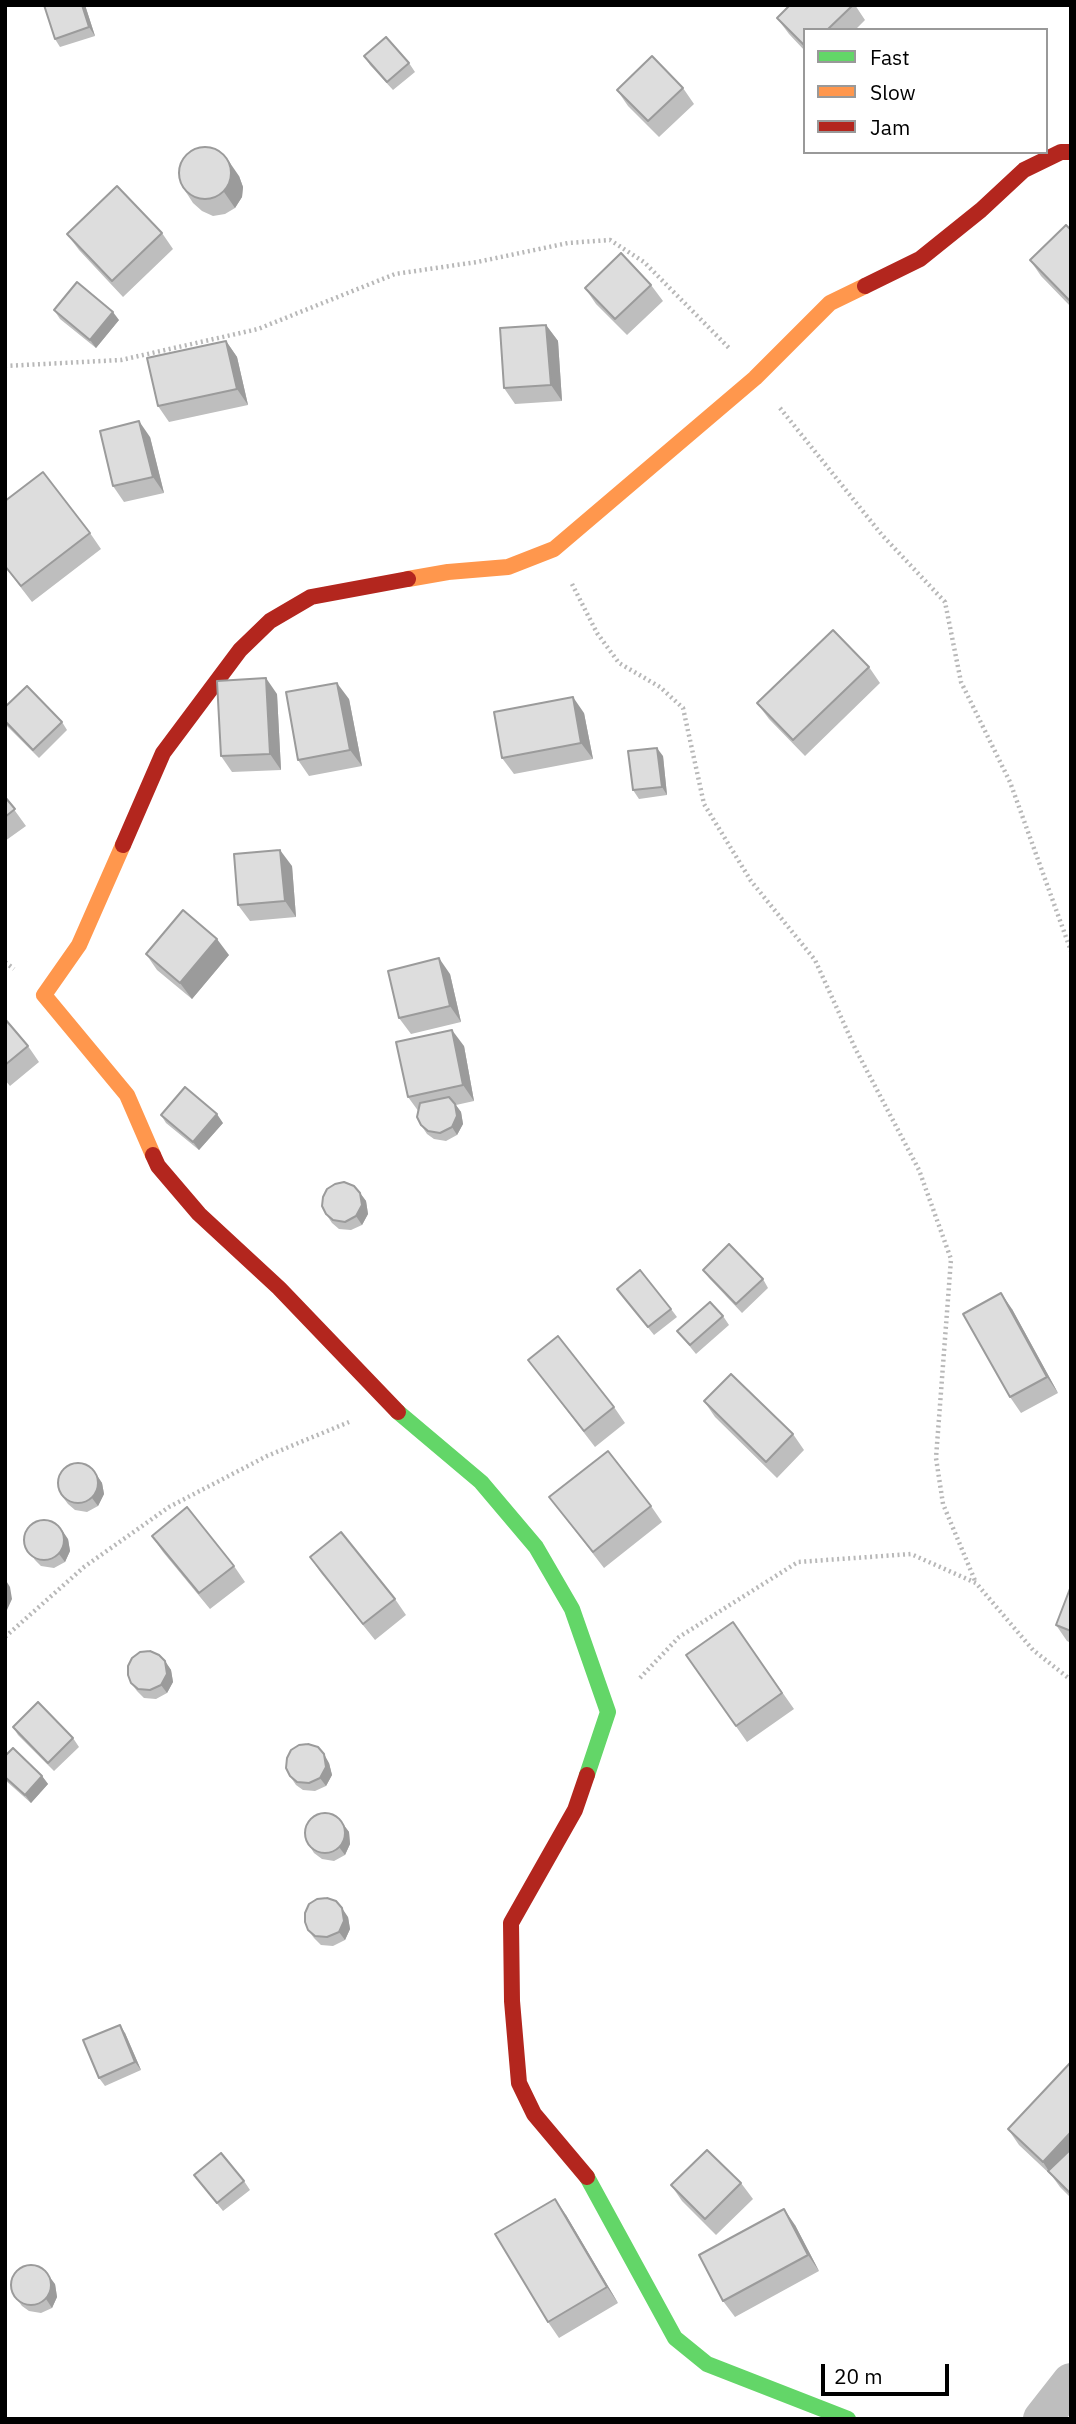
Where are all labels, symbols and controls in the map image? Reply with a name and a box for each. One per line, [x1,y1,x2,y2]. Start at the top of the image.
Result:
legend [803,28,1048,154]
text: Fast [870,43,910,71]
text: Slow [870,78,916,106]
text: Jam [870,113,910,141]
scale bar [824,2350,952,2394]
text: 20 m [834,2362,883,2390]

